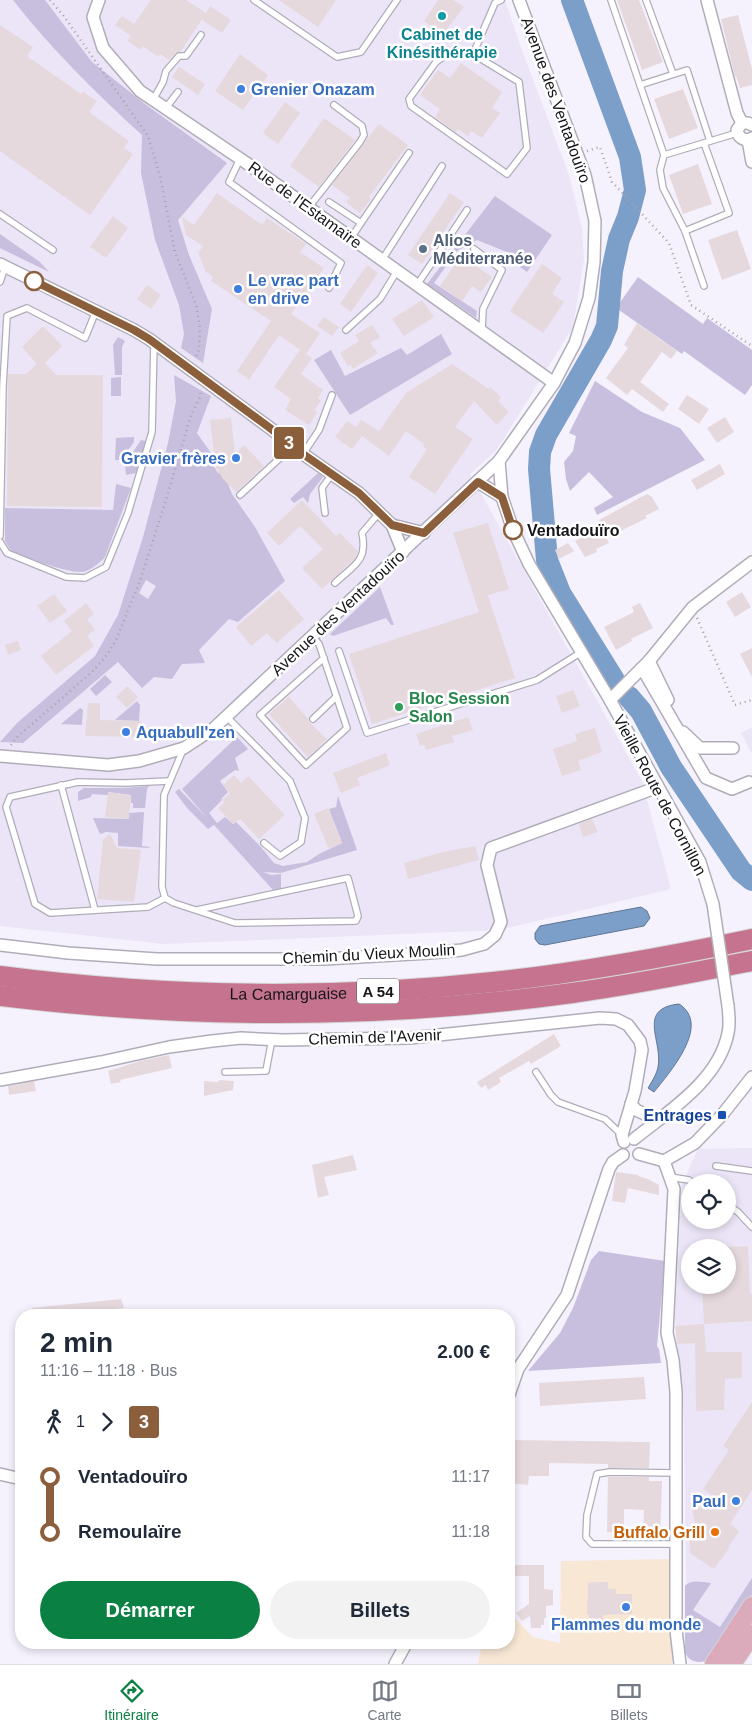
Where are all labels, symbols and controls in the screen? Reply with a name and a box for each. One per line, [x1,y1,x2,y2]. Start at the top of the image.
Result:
marker: Cabinet de Kinésithérapie [436,10,448,22]
street label: Avenue des Ventadouïro [518,15,594,185]
place label: Cabinet de Kinésithérapie [387,26,497,61]
place label: Grenier Onazam [251,81,375,98]
marker: Grenier Onazam [235,83,247,95]
street label: Rue de l'Estamaïre [245,158,365,252]
place label: Alios Méditerranée [433,232,533,267]
marker: Alios Méditerranée [417,243,429,255]
unlabelled marker [24,271,44,291]
place label: Le vrac part en drive [248,272,339,307]
marker: Le vrac part en drive [232,283,244,295]
line badge: 3 [273,427,305,459]
text: 3 [284,433,294,453]
place label: Gravier frères [121,450,226,467]
marker: Gravier frères [230,452,242,464]
marker: Ventadouïro [503,520,523,540]
place label: Ventadouïro [527,522,620,539]
street label: Avenue des Ventadouïro [268,547,408,679]
place label: Bloc Session Salon [409,690,509,725]
marker: Bloc Session Salon [393,701,405,713]
street label: Vieille Route de Cornillon [610,712,710,878]
place label: Aquabull'zen [136,724,235,741]
marker: Aquabull'zen [120,726,132,738]
street label: Chemin du Vieux Moulin [282,941,456,967]
road number: A 54 [357,978,399,1004]
street label: La Camarguaise [229,984,347,1002]
street label: Chemin de l'Avenir [308,1026,443,1048]
place label: Entrages [644,1107,712,1124]
marker: Entrages [716,1109,728,1121]
map controls [681,1174,736,1294]
button: locate [681,1174,736,1229]
button: layers [681,1239,736,1294]
text: 2 min [40,1327,113,1358]
text: 2.00 € [437,1341,490,1362]
text: 11:16 – 11:18 · Bus [40,1362,177,1379]
icon: walk [40,1408,68,1436]
icon: forward [93,1408,121,1436]
text: 3 [139,1412,149,1432]
text: 1 [76,1413,85,1430]
text: Ventadouïro [78,1466,188,1487]
text: 11:17 [451,1468,490,1485]
place label: Paul [692,1493,726,1510]
marker: Paul [730,1495,742,1507]
text: Remoulaïre [78,1521,181,1542]
text: 11:18 [451,1523,490,1540]
place label: Buffalo Grill [613,1524,705,1541]
marker: Buffalo Grill [709,1526,721,1538]
button: Démarrer [40,1581,260,1639]
button: Billets [270,1581,490,1639]
marker: Flammes du monde [620,1601,632,1613]
place label: Flammes du monde [551,1616,701,1633]
tab: Itinéraire [104,1677,159,1723]
tab: Carte [367,1677,402,1723]
tab: Billets [610,1677,648,1723]

